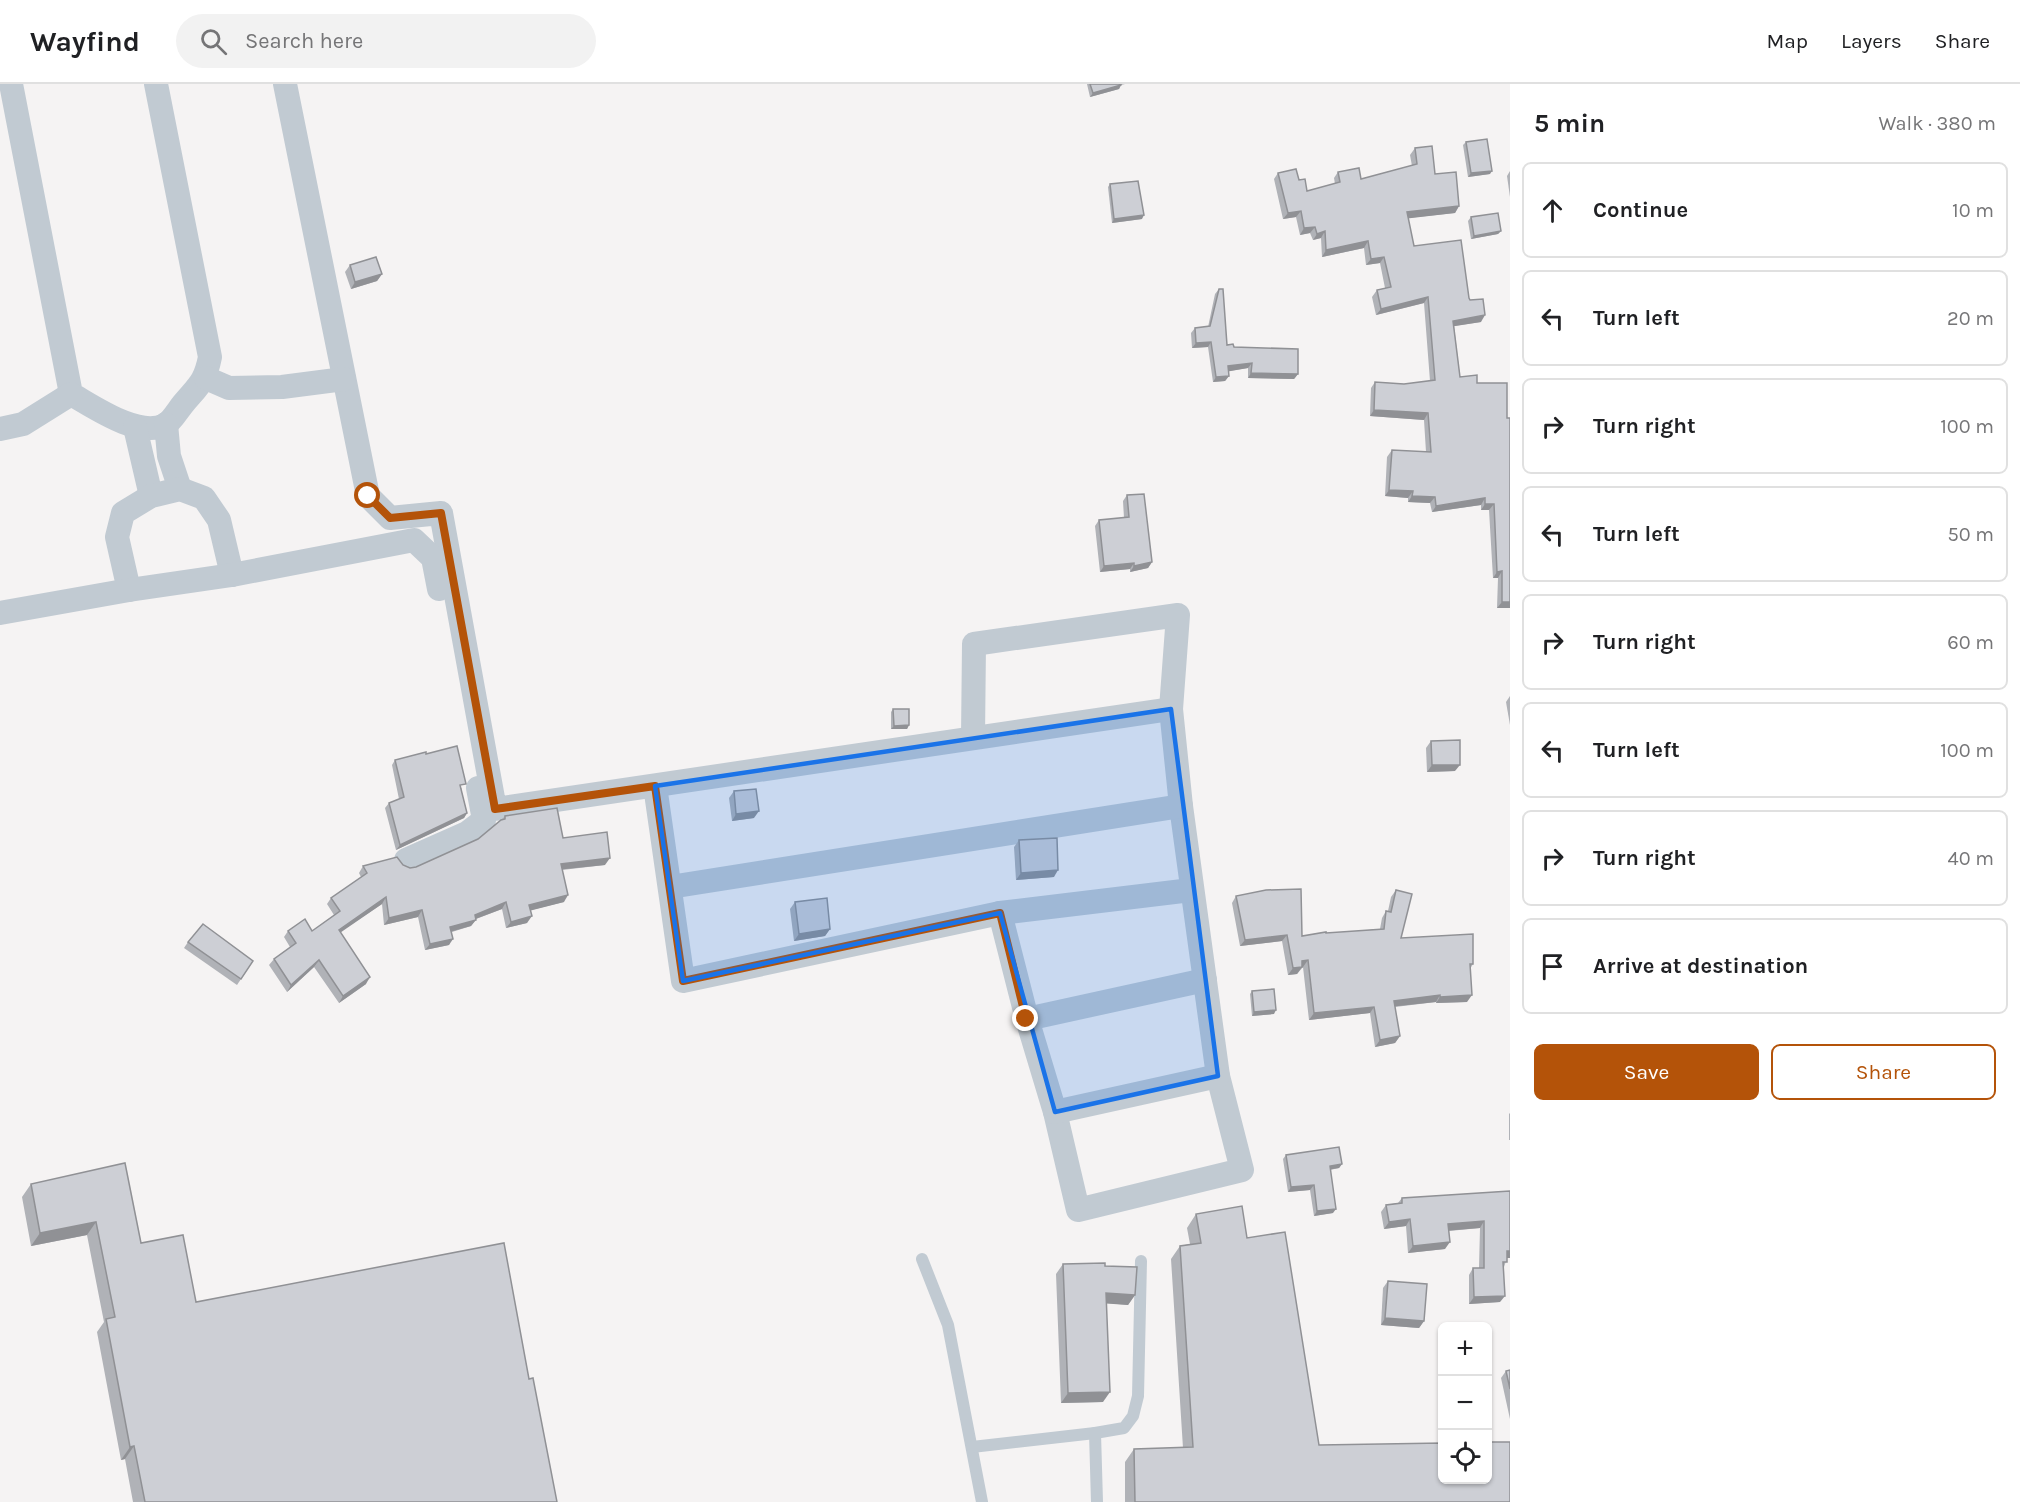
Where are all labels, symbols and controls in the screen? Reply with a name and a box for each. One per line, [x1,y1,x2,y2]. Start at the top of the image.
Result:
search box [176,14,596,68]
text: Wayfind [30,25,140,58]
icon: search [197,25,230,58]
text: Search here [245,28,363,54]
text: Map [1766,29,1808,53]
text: Layers [1841,29,1902,53]
text: Share [1935,29,1990,53]
text: 5 min [1534,108,1605,139]
text: Walk · 380 m [1878,112,1996,135]
icon: ahead [1536,194,1569,227]
text: Continue [1593,197,1688,223]
text: 10 m [1952,199,1994,222]
icon: left [1536,302,1569,335]
text: Turn left [1593,305,1680,331]
text: 20 m [1947,307,1994,330]
icon: right [1536,410,1569,443]
text: Turn right [1593,413,1696,439]
text: 100 m [1940,415,1994,438]
route start [354,482,380,508]
icon: left [1536,518,1569,551]
text: Turn left [1593,521,1680,547]
text: 50 m [1947,523,1994,546]
icon: right [1536,626,1569,659]
text: Turn right [1593,629,1696,655]
text: 60 m [1947,631,1994,654]
icon: left [1536,734,1569,767]
text: Turn left [1593,737,1680,763]
text: 100 m [1940,739,1994,762]
icon: right [1536,842,1569,875]
text: Turn right [1593,845,1696,871]
text: 40 m [1948,847,1994,870]
icon: arrive [1536,950,1569,983]
text: Arrive at destination [1593,953,1808,979]
route end [1012,1005,1038,1031]
button: Save [1534,1044,1759,1100]
button: Share [1771,1044,1996,1100]
map controls [1438,1322,1492,1484]
button: + [1438,1322,1492,1376]
button: − [1438,1376,1492,1430]
button: locate [1438,1430,1492,1484]

